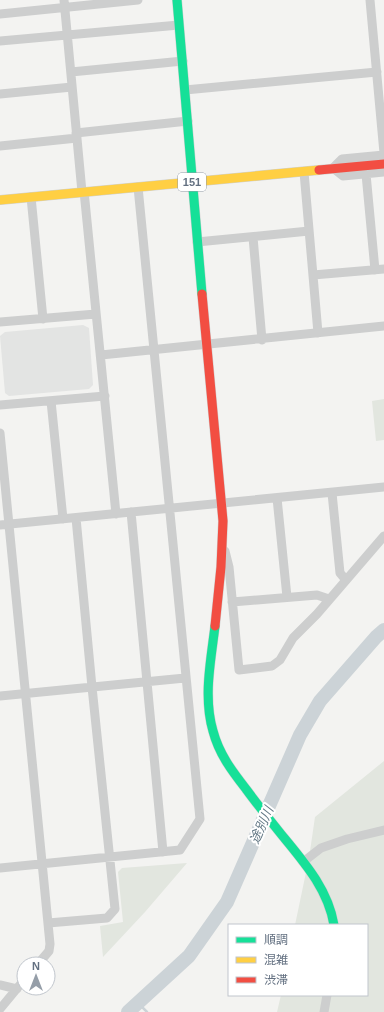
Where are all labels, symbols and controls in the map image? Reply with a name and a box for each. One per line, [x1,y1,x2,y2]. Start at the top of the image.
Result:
road number: 151 [178,173,206,191]
water label: 途別川 [247,803,277,846]
legend [228,924,368,996]
text: 順調 [264,933,288,947]
text: 混雑 [264,953,288,967]
north arrow [16,956,56,996]
text: N [32,960,40,972]
text: 渋滞 [264,973,288,987]

